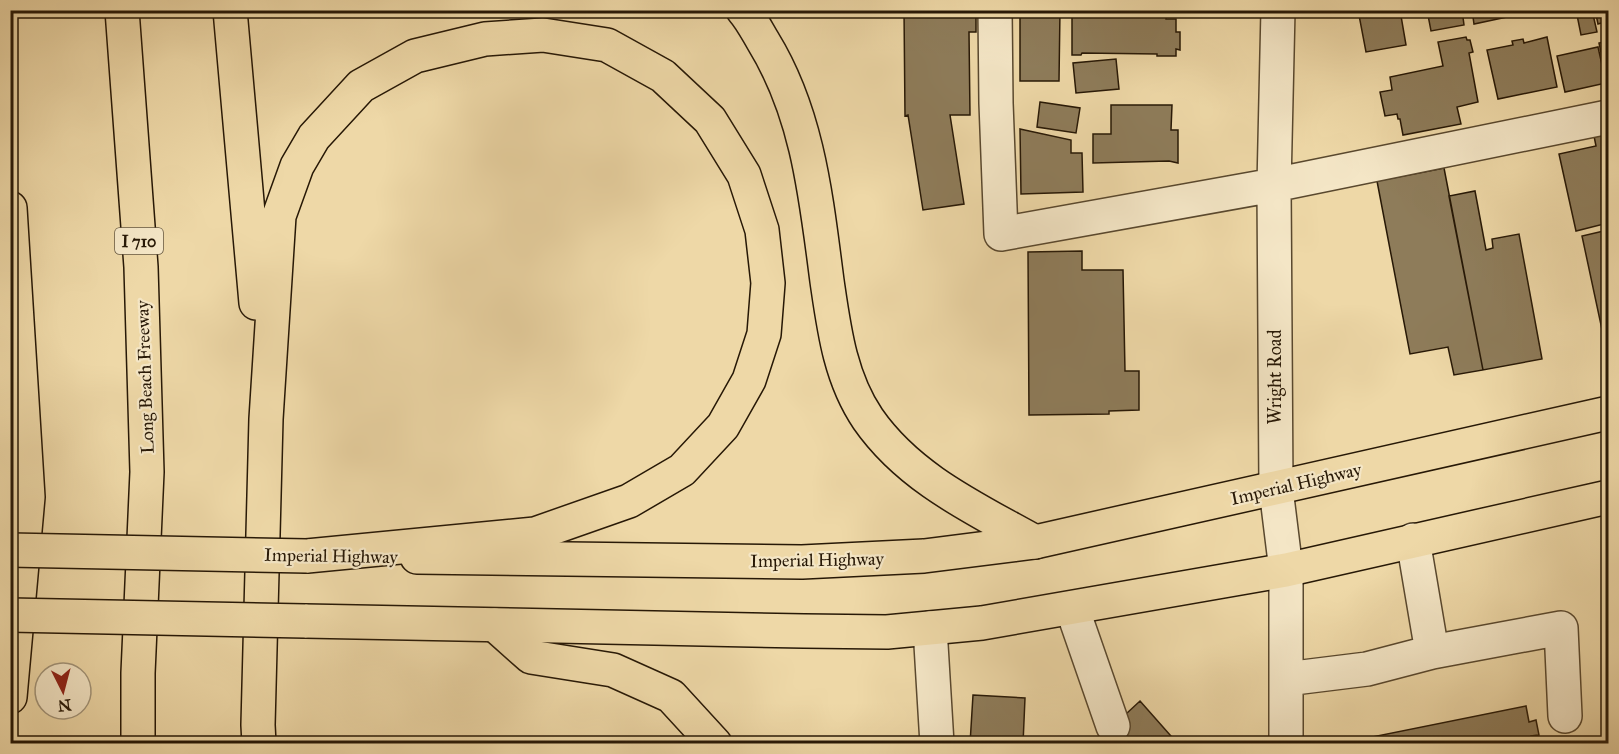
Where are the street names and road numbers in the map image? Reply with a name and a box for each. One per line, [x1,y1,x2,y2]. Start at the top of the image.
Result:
road number: I 710 [115,228,163,254]
street label: Long Beach Freeway [131,299,160,454]
street label: Wright Road [1264,330,1287,424]
street label: Imperial Highway [1228,458,1364,511]
street label: Imperial Highway [264,544,399,569]
street label: Imperial Highway [750,548,885,573]

